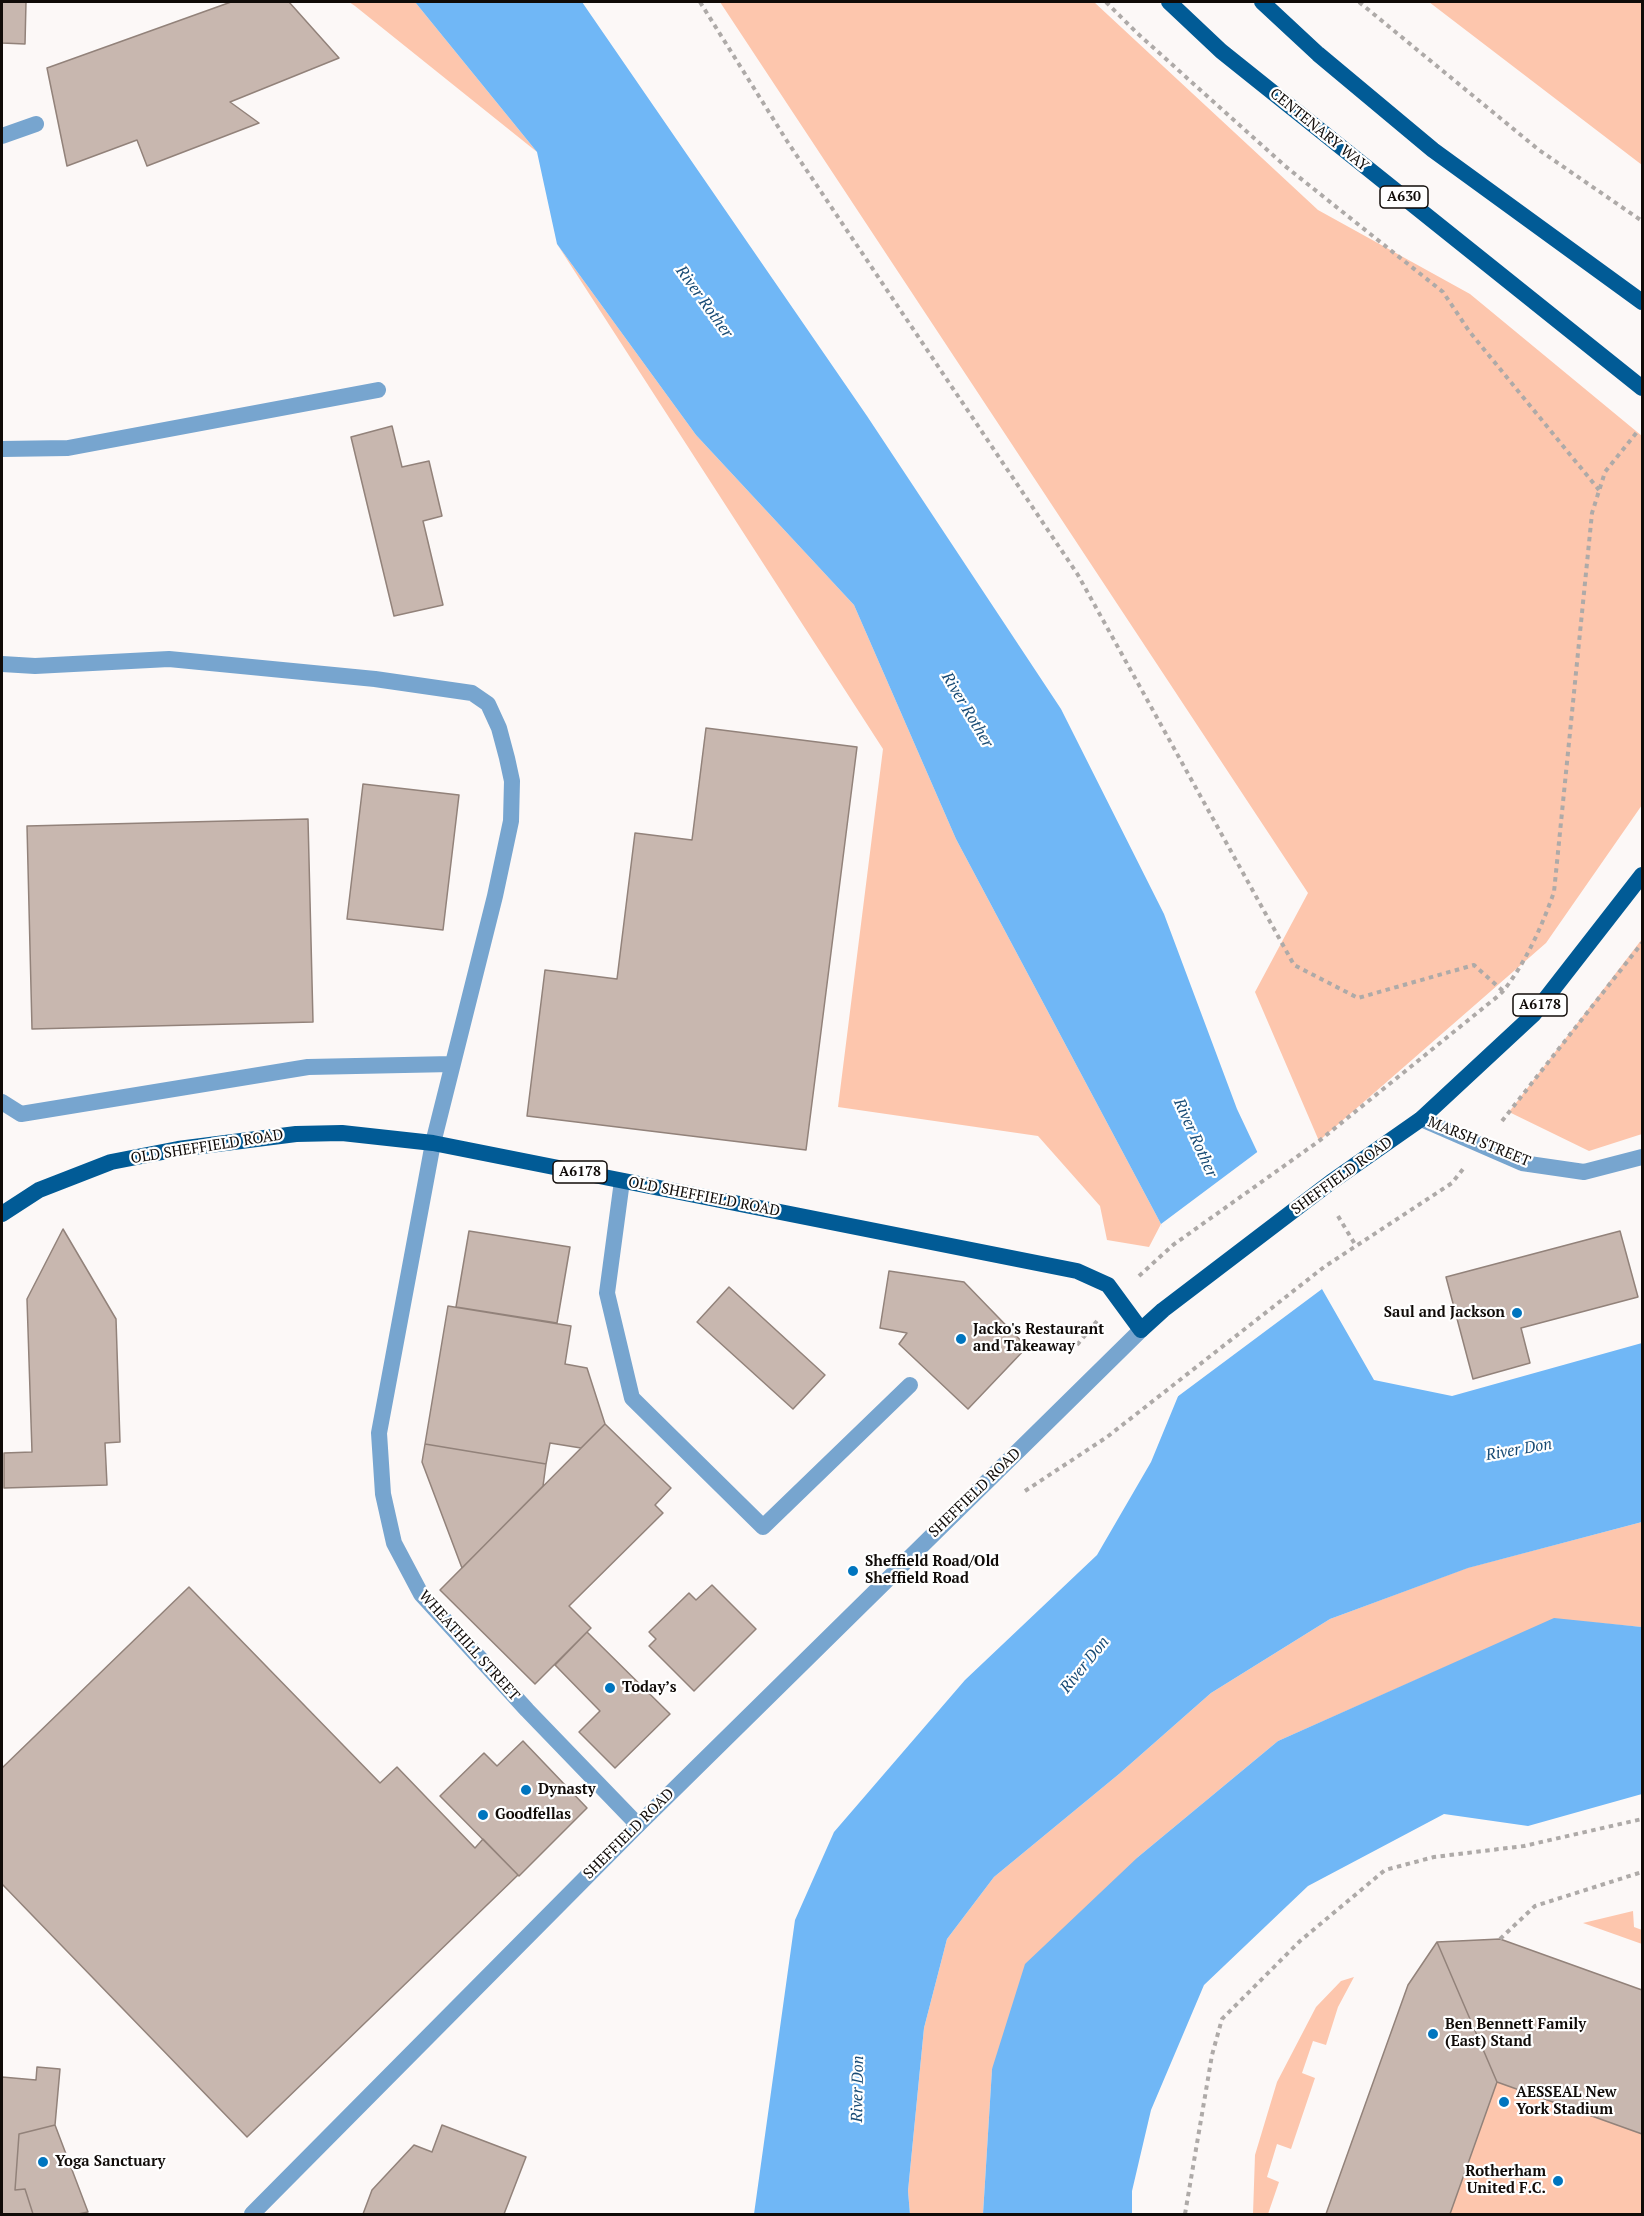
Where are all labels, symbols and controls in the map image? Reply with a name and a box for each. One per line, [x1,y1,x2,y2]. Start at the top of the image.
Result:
street label: CENTENARY WAY [1266,85,1372,175]
road number: A630 [1380,186,1428,208]
water label: River Rother [671,262,737,342]
water label: River Rother [937,669,997,751]
road number: A6178 [1513,994,1567,1016]
water label: River Rother [1169,1096,1221,1180]
street label: MARSH STREET [1425,1113,1533,1171]
street label: OLD SHEFFIELD ROAD [129,1126,285,1168]
street label: SHEFFIELD ROAD [1288,1133,1396,1219]
road number: A6178 [553,1161,607,1183]
street label: OLD SHEFFIELD ROAD [627,1173,781,1221]
place label: Saul and Jackson [1384,1304,1505,1322]
marker: Saul and Jackson [1510,1306,1524,1320]
place label: Jacko's Restaurant and Takeaway [973,1321,1104,1356]
marker: Jacko's Restaurant and Takeaway [954,1332,968,1346]
water label: River Don [1484,1435,1554,1465]
street label: SHEFFIELD ROAD [925,1445,1025,1541]
place label: Sheffield Road/Old Sheffield Road [865,1553,999,1588]
marker: Sheffield Road/Old Sheffield Road [846,1564,860,1578]
street label: WHEATHILL STREET [415,1587,523,1705]
water label: River Don [1056,1633,1114,1697]
place label: Today’s [622,1679,677,1697]
marker: Today’s [603,1681,617,1695]
place label: Dynasty [538,1781,596,1799]
marker: Dynasty [519,1783,533,1797]
street label: SHEFFIELD ROAD [580,1785,678,1883]
place label: Goodfellas [495,1806,571,1824]
marker: Goodfellas [476,1808,490,1822]
place label: Ben Bennett Family (East) Stand [1445,2016,1586,2051]
marker: Ben Bennett Family (East) Stand [1426,2027,1440,2041]
water label: River Don [848,2055,868,2123]
place label: AESSEAL New York Stadium [1516,2084,1617,2119]
marker: AESSEAL New York Stadium [1497,2095,1511,2109]
place label: Yoga Sanctuary [55,2153,165,2171]
marker: Yoga Sanctuary [36,2155,50,2169]
place label: Rotherham United F.C. [1465,2163,1546,2198]
marker: Rotherham United F.C. [1551,2174,1565,2188]

